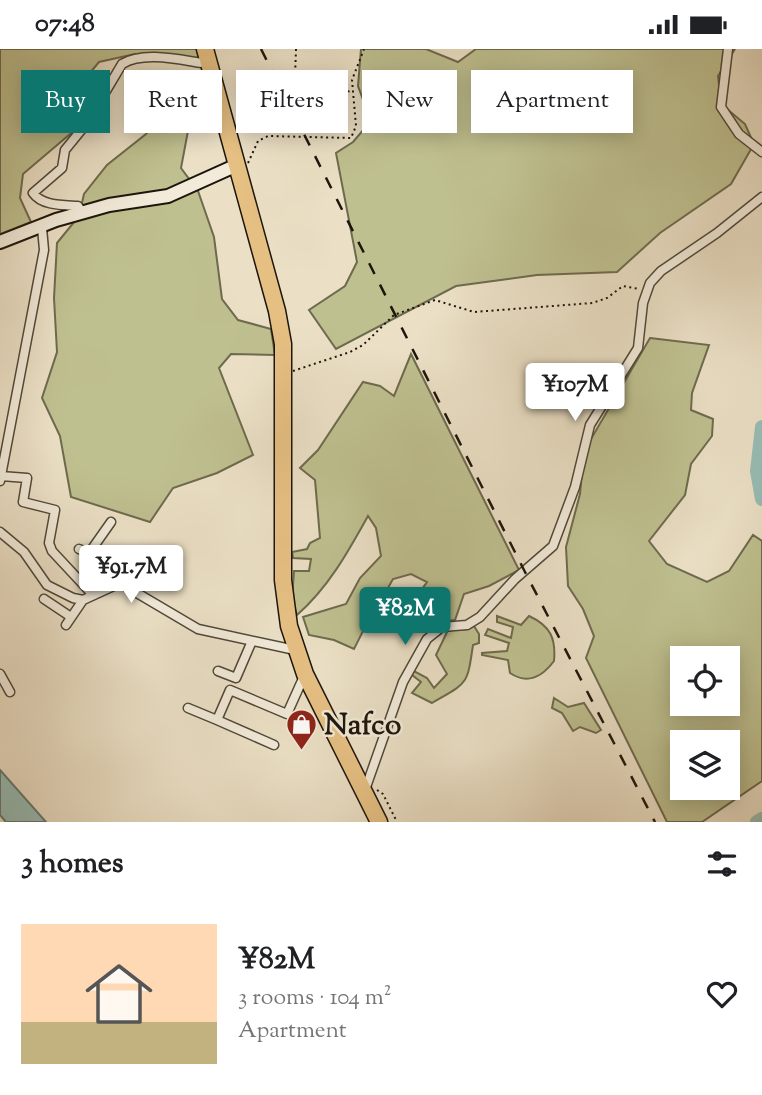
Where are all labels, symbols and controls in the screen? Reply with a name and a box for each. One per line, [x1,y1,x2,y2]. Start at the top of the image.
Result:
text: 07:48 [35,6,95,43]
chip: Buy [21,70,110,133]
chip: Rent [124,70,222,133]
chip: Filters [236,70,348,133]
chip: New [362,70,457,133]
chip: Apartment [471,70,633,133]
pin: ¥107M [526,363,624,423]
text: ¥107M [542,369,608,402]
pin: ¥91.7M [74,545,188,605]
text: ¥91.7M [95,551,167,584]
pin: ¥82M [364,587,446,647]
text: ¥82M [375,593,435,626]
map controls [670,646,740,800]
button: locate [670,646,740,716]
place label: Nafco [324,705,401,748]
shop icon: Nafco [284,707,318,751]
button: layers [670,730,740,800]
text: 3 homes [21,843,124,886]
icon: filters [703,845,741,883]
text: ¥82M [238,939,315,982]
icon: home [77,952,161,1036]
icon: heart [703,975,741,1013]
text: 3 rooms · 104 m² [238,982,392,1015]
text: Apartment [238,1015,347,1048]

